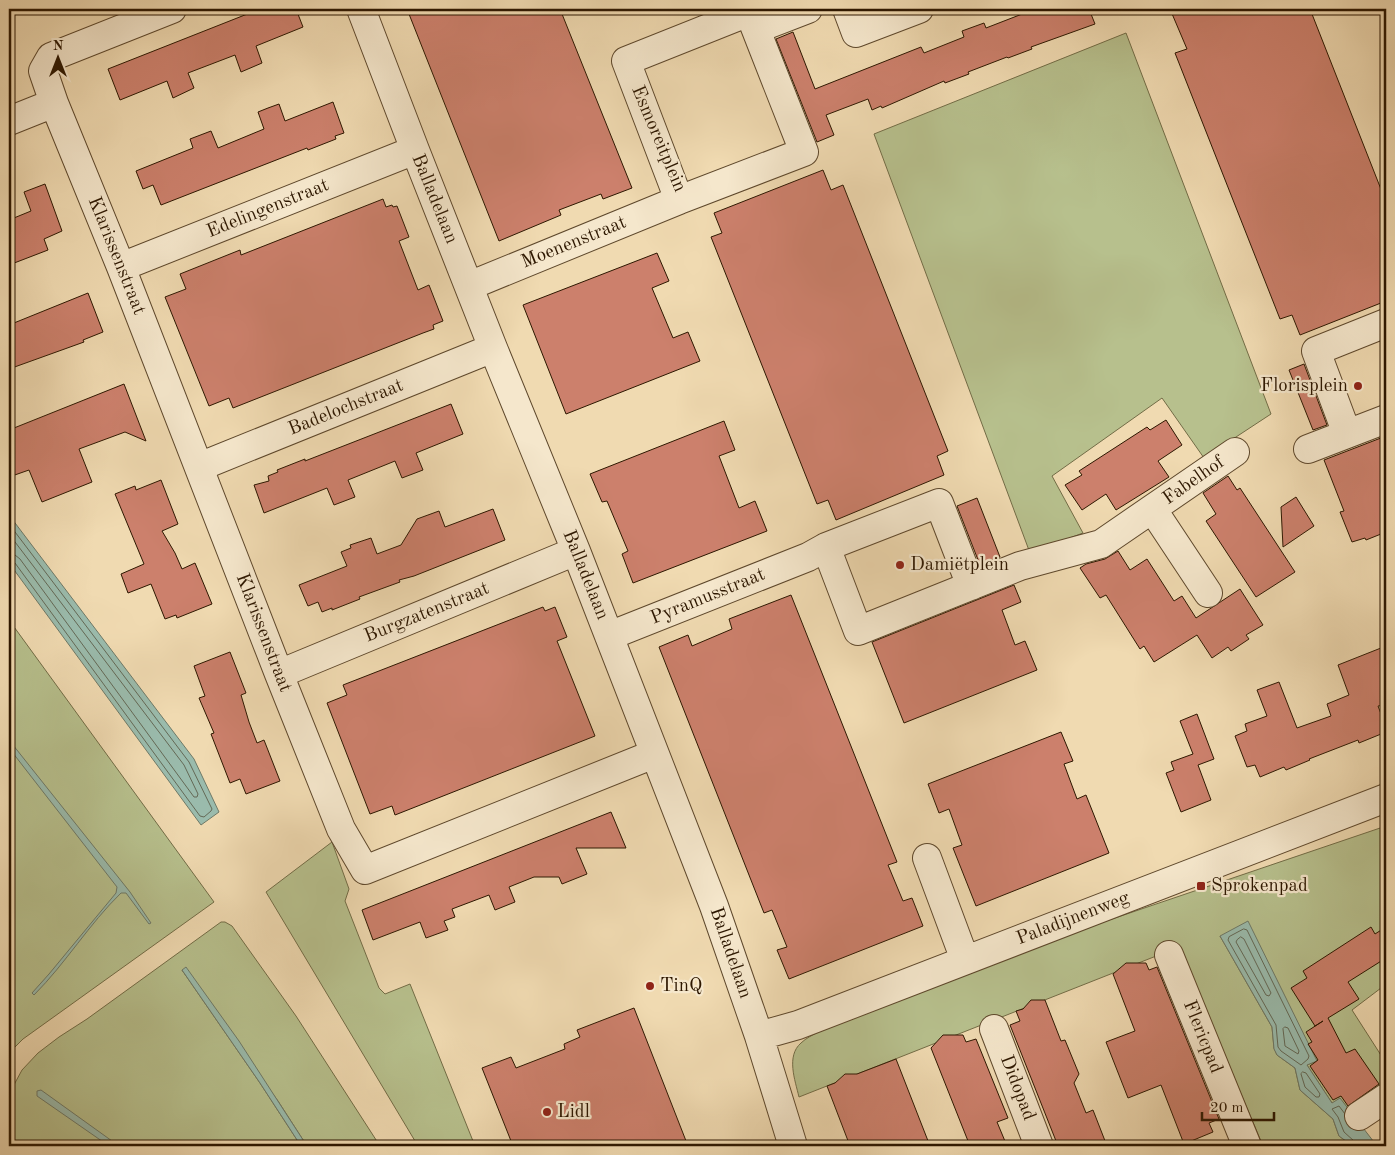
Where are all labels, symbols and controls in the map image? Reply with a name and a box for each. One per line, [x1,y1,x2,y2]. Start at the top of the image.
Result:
north arrow [32,32,82,82]
text: N [53,39,64,53]
street label: Esmoreitplein [627,83,689,195]
street label: Balladelaan [407,151,461,247]
street label: Edelingenstraat [204,176,332,242]
street label: Klarissenstraat [84,194,148,318]
street label: Moenenstraat [519,213,629,273]
street label: Badelochstraat [286,376,406,440]
place label: Florisplein [1260,377,1348,396]
marker: Florisplein [1352,380,1364,392]
street label: Fabelhof [1160,453,1229,509]
street label: Balladelaan [558,527,612,623]
place label: Damiëtplein [910,556,1009,575]
marker: Damiëtplein [894,559,906,571]
street label: Pyramusstraat [648,565,768,629]
street label: Klarissenstraat [232,571,294,695]
street label: Burgzatenstraat [362,579,492,647]
place label: Sprokenpad [1211,877,1308,896]
marker: Sprokenpad [1195,880,1207,892]
street label: Paladijnenweg [1014,889,1133,949]
street label: Balladelaan [706,905,754,1001]
place label: TinQ [660,977,702,996]
marker: TinQ [644,980,656,992]
street label: Flericpad [1179,998,1225,1076]
street label: Didopad [996,1053,1038,1123]
scale bar [1202,1090,1275,1122]
text: 20 m [1210,1101,1244,1116]
place label: Lidl [557,1103,590,1122]
marker: Lidl [541,1106,553,1118]

